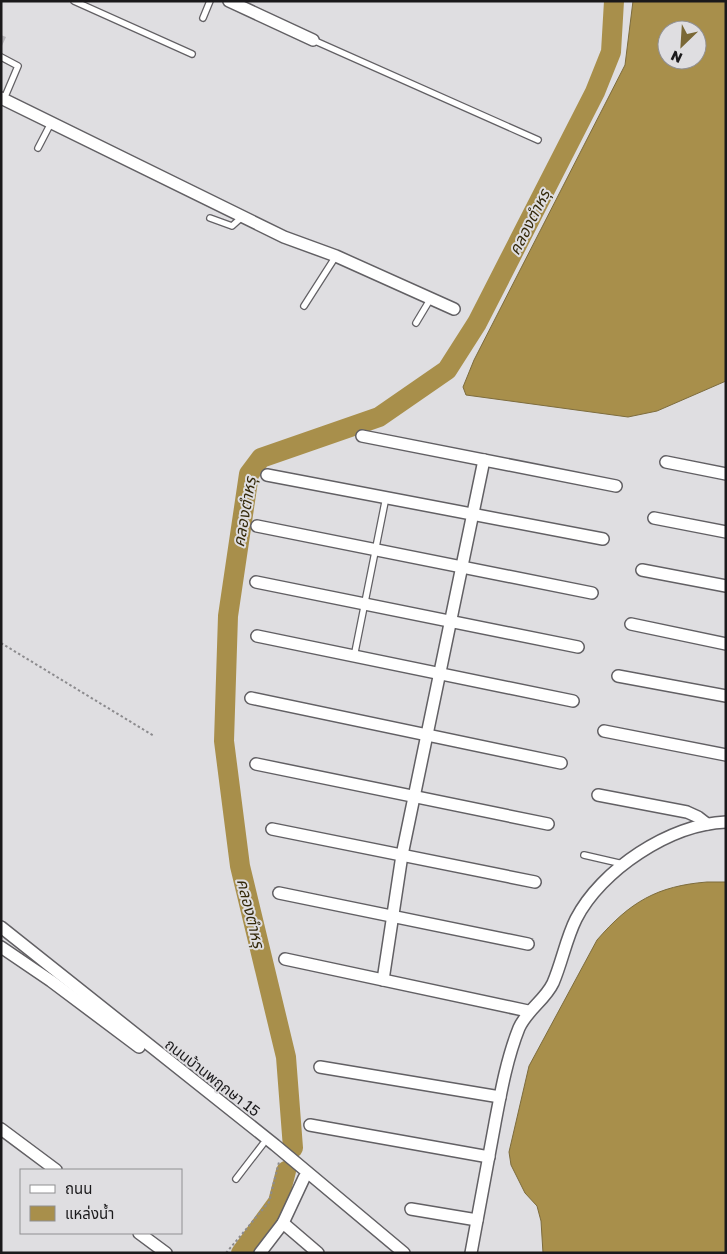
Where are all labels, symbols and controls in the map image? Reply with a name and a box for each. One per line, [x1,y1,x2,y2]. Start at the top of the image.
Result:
north arrow [657,20,707,70]
text: N [668,47,685,67]
water label: คลองตำหรุ [504,185,555,258]
water label: คลองตำหรุ [228,474,261,549]
water label: คลองตำหรุ [232,876,270,951]
street label: ถนนบ้านพฤกษา 15 [162,1034,264,1120]
legend [20,1169,182,1234]
text: ถนน [65,1179,92,1197]
text: แหล่งน้ำ [65,1203,114,1222]

